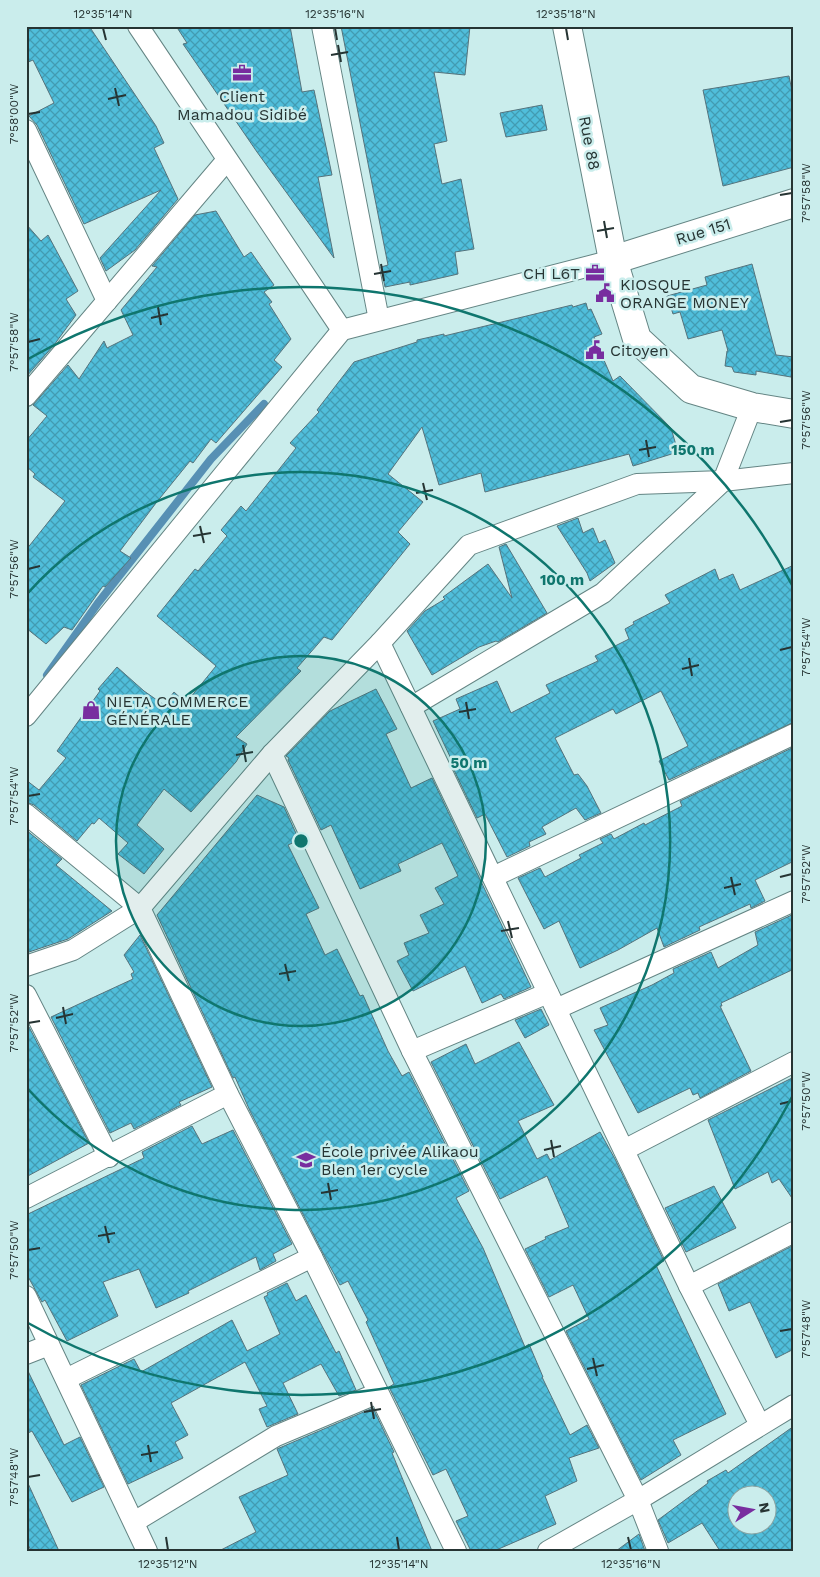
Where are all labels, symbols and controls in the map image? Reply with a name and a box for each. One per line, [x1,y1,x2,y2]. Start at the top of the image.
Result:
text: 12°35'14"N [73,7,133,21]
text: 12°35'16"N [305,7,365,21]
text: 12°35'18"N [536,7,596,21]
office icon: Client Mamadou Sidibé [231,62,253,84]
text: 7°58'00"W [7,83,21,144]
place label: Client Mamadou Sidibé [177,87,307,124]
street label: Rue 88 [575,114,604,172]
text: 7°57'58"W [799,163,813,223]
street label: Rue 151 [673,214,733,249]
office icon: CH L6T [584,262,606,284]
place label: CH L6T [523,264,580,283]
place label: KIOSQUE ORANGE MONEY [620,275,749,312]
public building icon: KIOSQUE ORANGE MONEY [594,282,616,304]
text: 7°57'58"W [7,312,21,372]
public building icon: Citoyen [584,339,606,361]
place label: Citoyen [610,341,669,360]
text: 7°57'56"W [799,390,813,450]
text: 150 m [671,441,715,459]
text: 7°57'56"W [7,539,21,599]
text: 100 m [540,571,584,589]
text: 7°57'54"W [799,617,813,676]
place label: NIETA COMMERCE GÉNÉRALE [106,692,249,729]
shop icon: NIETA COMMERCE GÉNÉRALE [80,699,102,721]
text: 50 m [451,754,487,772]
text: 7°57'54"W [7,766,21,825]
centre of rings [292,832,310,850]
text: 7°57'52"W [799,844,813,904]
text: 7°57'52"W [7,993,21,1053]
text: 7°57'50"W [799,1071,813,1131]
place label: École privée Alikaou Blen 1er cycle [321,1142,479,1179]
school or university icon: École privée Alikaou Blen 1er cycle [295,1149,317,1171]
text: 7°57'50"W [7,1220,21,1280]
text: 7°57'48"W [799,1299,813,1358]
text: 7°57'48"W [7,1447,21,1506]
north arrow [728,1484,778,1534]
text: N [756,1501,774,1514]
text: 12°35'12"N [138,1557,198,1571]
text: 12°35'14"N [369,1557,429,1571]
text: 12°35'16"N [601,1557,661,1571]

